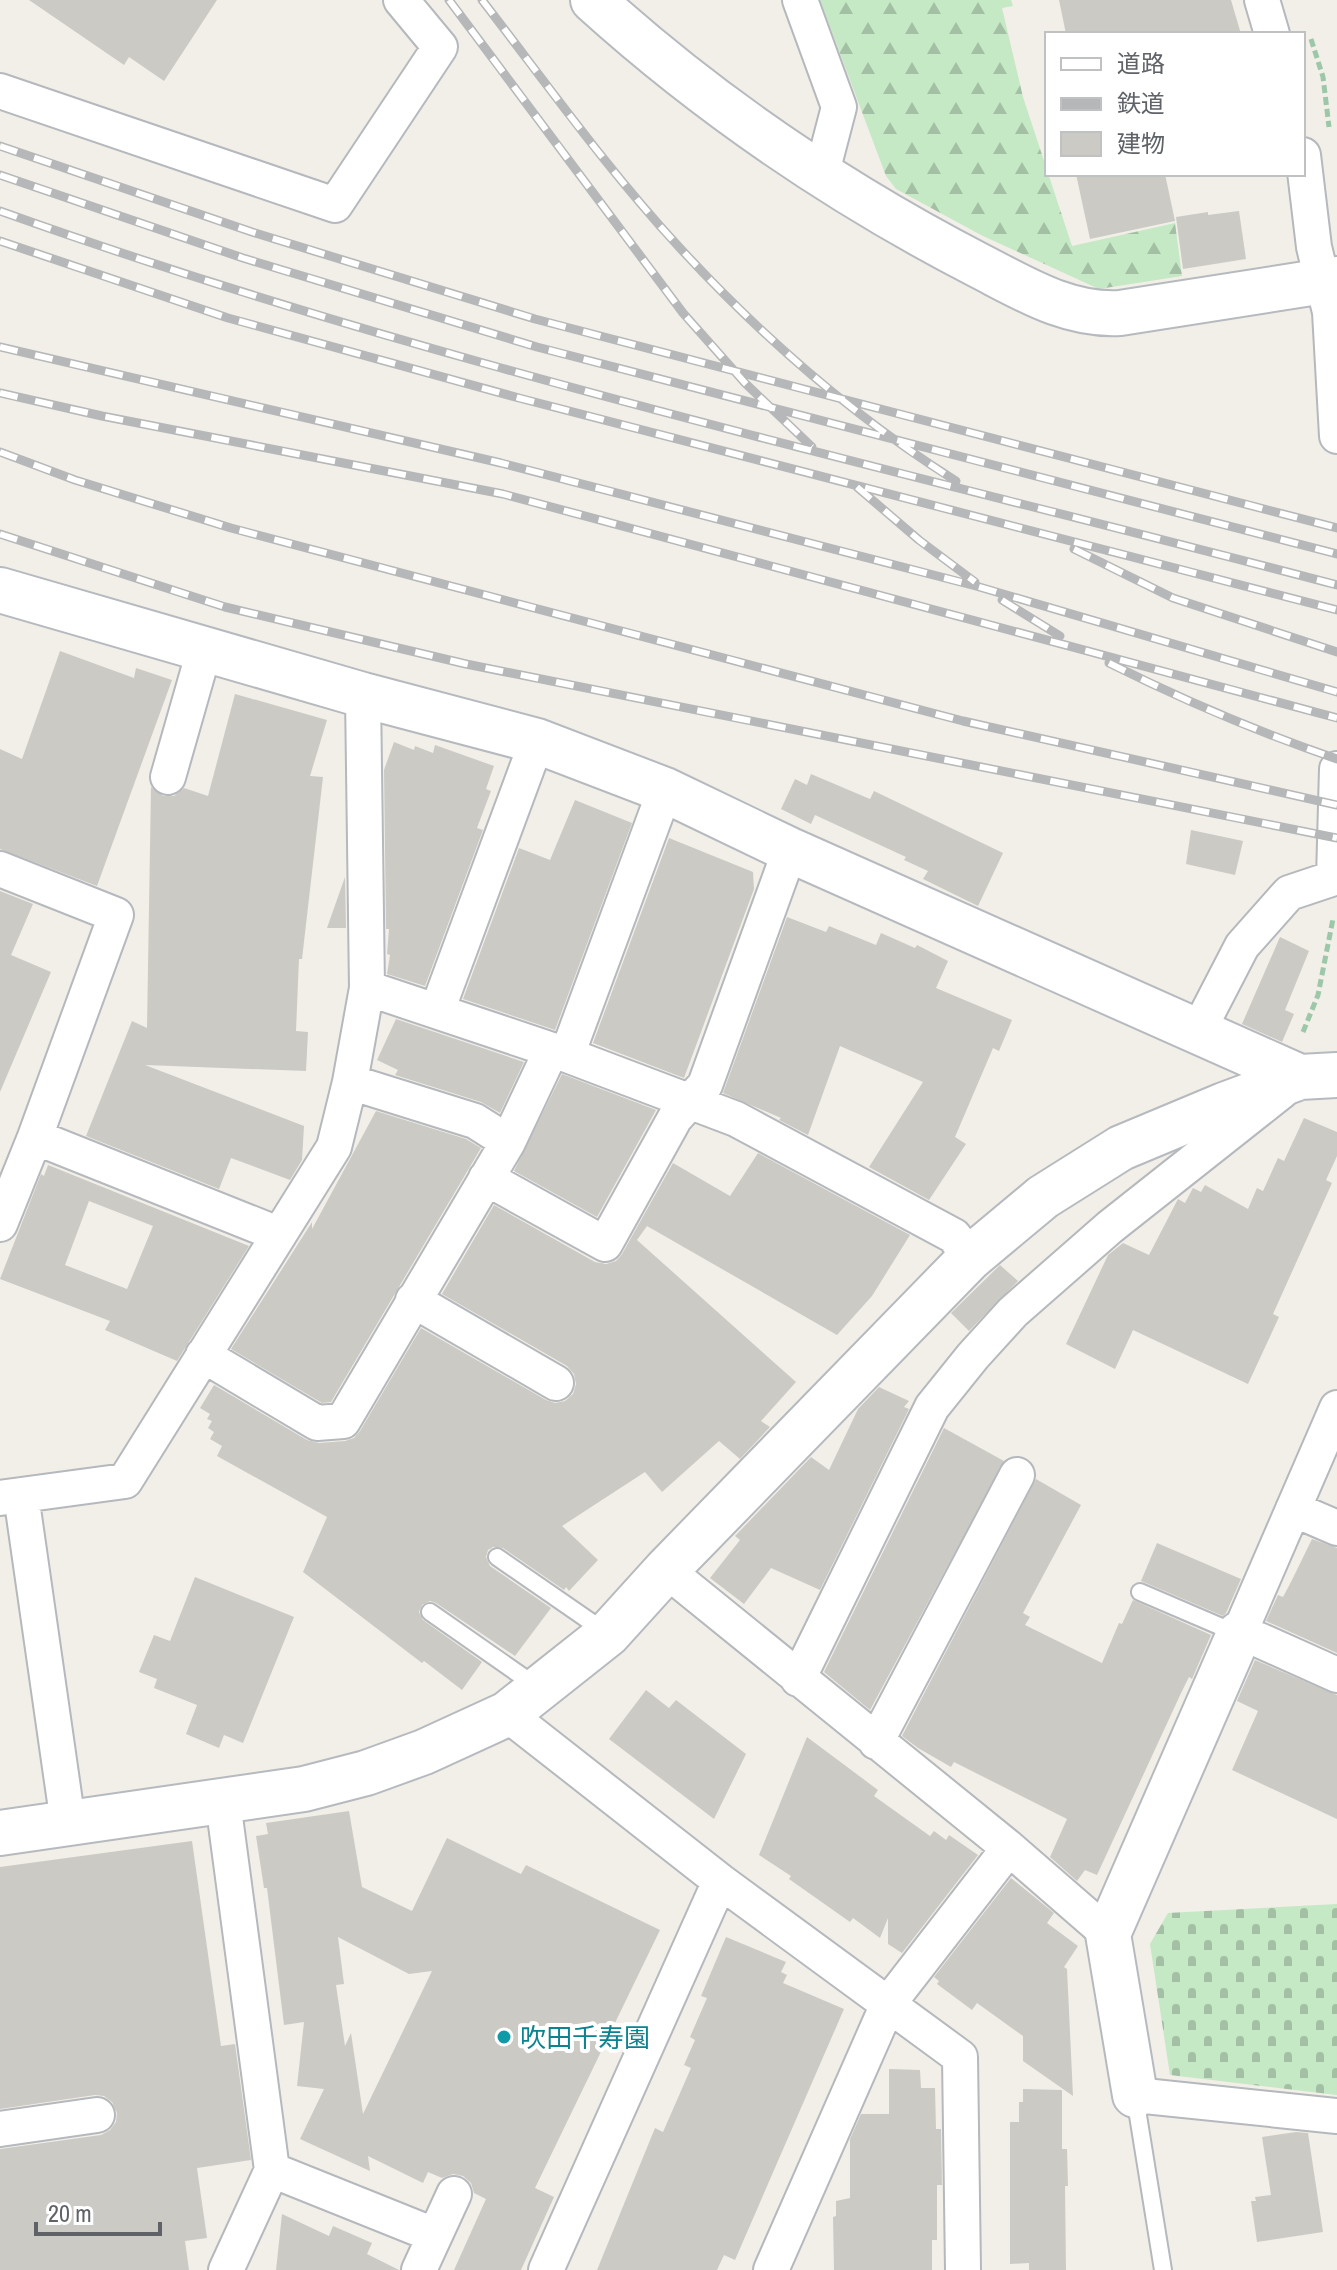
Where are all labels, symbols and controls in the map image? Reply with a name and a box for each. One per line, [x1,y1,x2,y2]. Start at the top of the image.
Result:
legend [1045,32,1305,176]
text: 道路 [1117,47,1165,79]
text: 鉄道 [1117,87,1165,119]
text: 建物 [1117,127,1165,159]
place label: 吹田千寿園 [520,2020,650,2055]
marker: 吹田千寿園 [495,2028,513,2046]
scale bar [36,2186,160,2236]
text: 20 m [48,2197,92,2229]

